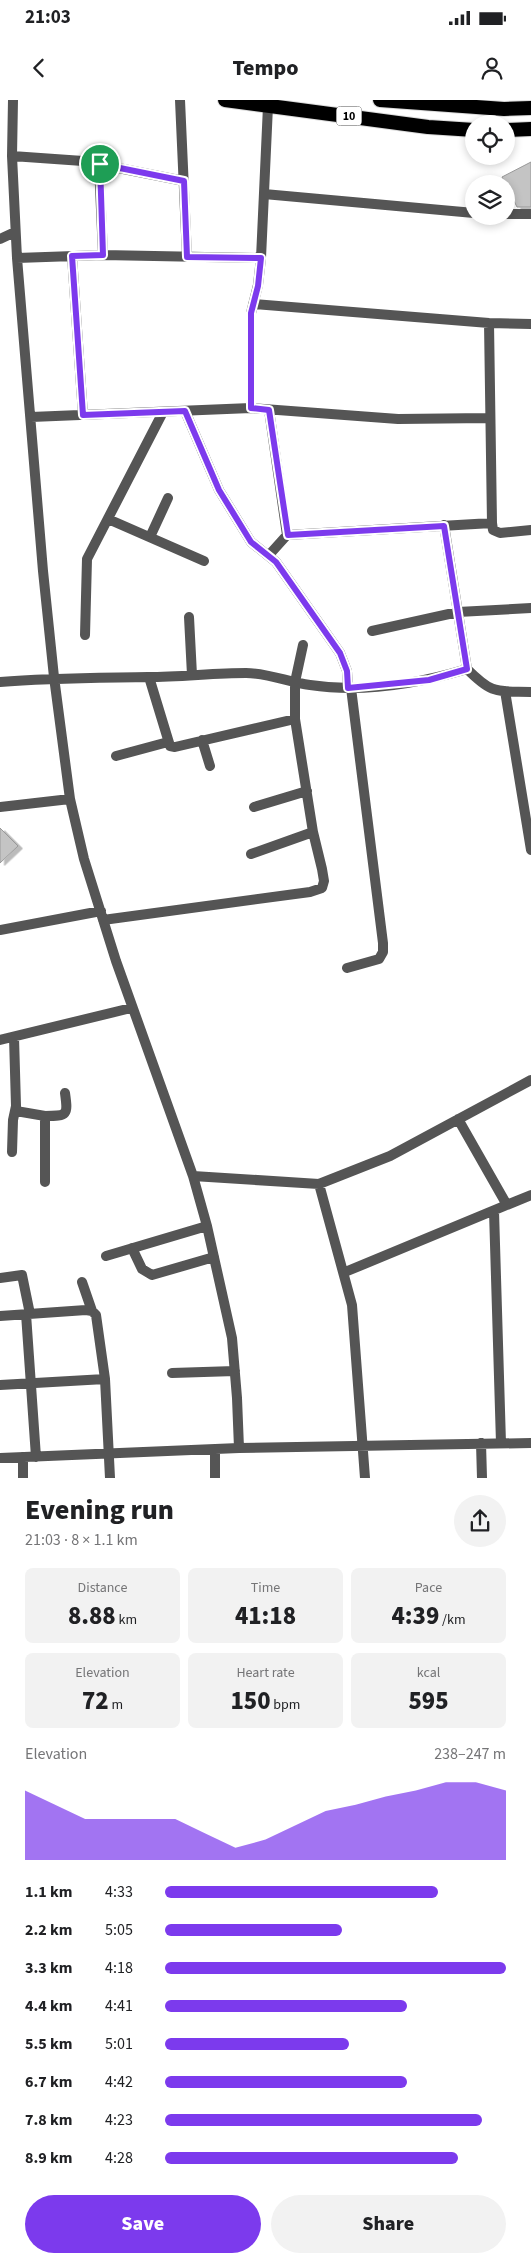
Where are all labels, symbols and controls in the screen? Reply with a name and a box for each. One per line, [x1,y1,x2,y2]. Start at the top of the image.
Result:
text: 21:03 [25,4,71,31]
text: Tempo [232,52,299,84]
icon: back [25,54,53,82]
icon: person [478,54,506,82]
road number: 10 [336,107,362,126]
map controls [465,115,515,225]
button: locate [465,115,515,165]
pin [79,143,121,185]
icon: arrive [86,150,114,178]
button: layers [465,175,515,225]
text: Evening run [25,1490,174,1530]
button: share [454,1495,506,1547]
text: 21:03 · 8 × 1.1 km [25,1529,138,1551]
text: Distance [78,1578,127,1598]
text: Time [251,1578,280,1598]
text: Pace [415,1578,442,1598]
text: 8.88 [68,1598,116,1634]
text: 41:18 [235,1598,296,1634]
text: 4:39 [391,1598,439,1634]
text: km [116,1610,137,1630]
text: /km [439,1610,466,1630]
text: Elevation [75,1663,130,1683]
text: Heart rate [236,1663,295,1683]
text: kcal [417,1663,440,1683]
text: 72 [82,1683,109,1719]
text: 150 [231,1683,271,1719]
text: 595 [408,1683,449,1719]
text: m [109,1695,123,1715]
text: bpm [271,1695,300,1715]
text: Elevation [25,1743,87,1765]
text: 238–247 m [434,1743,506,1765]
text: 1.1 km [25,1881,72,1903]
text: 4:33 [105,1881,133,1903]
text: 2.2 km [25,1919,72,1941]
text: 5:05 [105,1919,133,1941]
text: 3.3 km [25,1957,72,1979]
text: 4:18 [105,1957,133,1979]
text: 4.4 km [25,1995,72,2017]
text: 4:41 [105,1995,133,2017]
text: 5.5 km [25,2033,72,2055]
text: 5:01 [105,2033,133,2055]
text: 6.7 km [25,2071,72,2093]
text: 4:42 [105,2071,133,2093]
text: 7.8 km [25,2109,72,2131]
text: 4:23 [105,2109,133,2131]
text: 8.9 km [25,2147,72,2169]
text: 4:28 [105,2147,133,2169]
button: Save [25,2195,261,2253]
button: Share [271,2195,506,2253]

